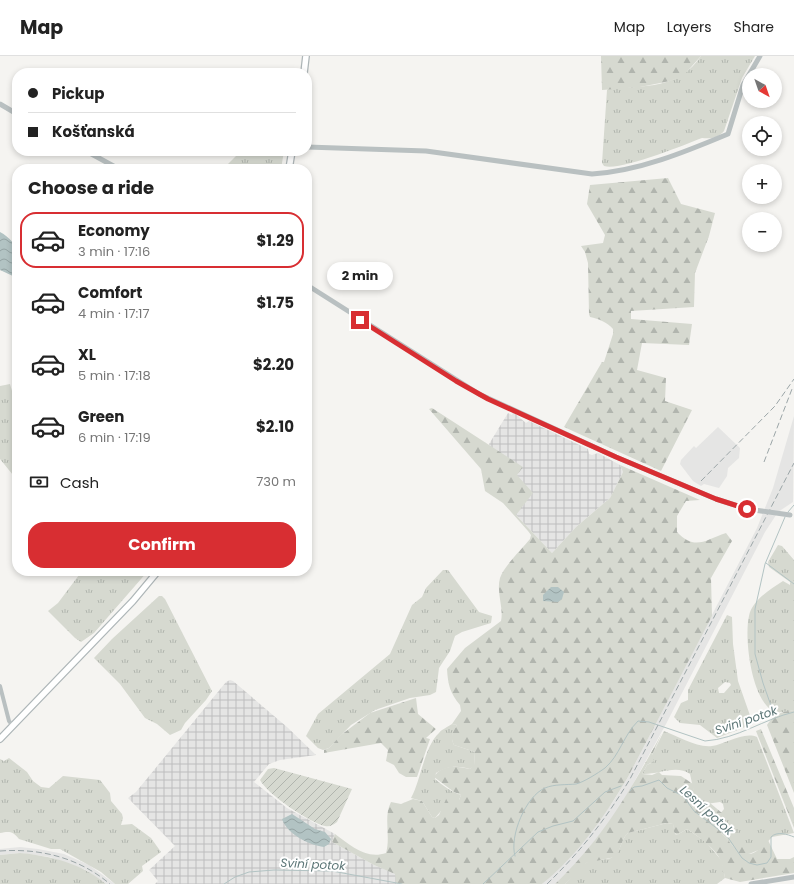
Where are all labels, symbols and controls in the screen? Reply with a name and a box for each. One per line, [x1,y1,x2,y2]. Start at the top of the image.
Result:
text: Map [20,14,63,41]
text: Map [614,17,645,37]
text: Layers [667,17,711,37]
text: Share [733,17,774,37]
north arrow [742,68,782,108]
map controls [742,68,782,252]
text: Pickup [52,83,104,104]
button: locate [742,116,782,156]
text: Košťanská [52,121,135,142]
button: + [742,164,782,204]
text: Choose a ride [28,175,154,200]
button: − [742,212,782,252]
text: Economy [78,220,150,241]
icon: car [30,222,66,258]
text: $1.29 [256,230,294,251]
text: 3 min · 17:16 [78,242,150,261]
callout: 2 min [327,262,393,290]
text: 2 min [342,266,378,285]
text: Comfort [78,282,142,303]
icon: car [30,284,66,320]
text: $1.75 [256,292,294,313]
text: 4 min · 17:17 [78,304,150,323]
route end [351,311,369,329]
text: XL [78,344,96,365]
icon: car [30,346,66,382]
text: $2.20 [253,354,294,375]
text: 5 min · 17:18 [78,366,151,385]
text: Green [78,406,124,427]
icon: car [30,408,66,444]
text: $2.10 [256,416,294,437]
text: 6 min · 17:19 [78,428,151,447]
icon: cash [28,471,50,493]
text: Cash [60,472,99,493]
text: 730 m [256,472,296,491]
route start [738,500,756,518]
button: Confirm [28,522,296,568]
water label: Sviní potok [713,701,780,739]
water label: Lesní potok [676,781,738,839]
water label: Sviní potok [280,854,347,874]

